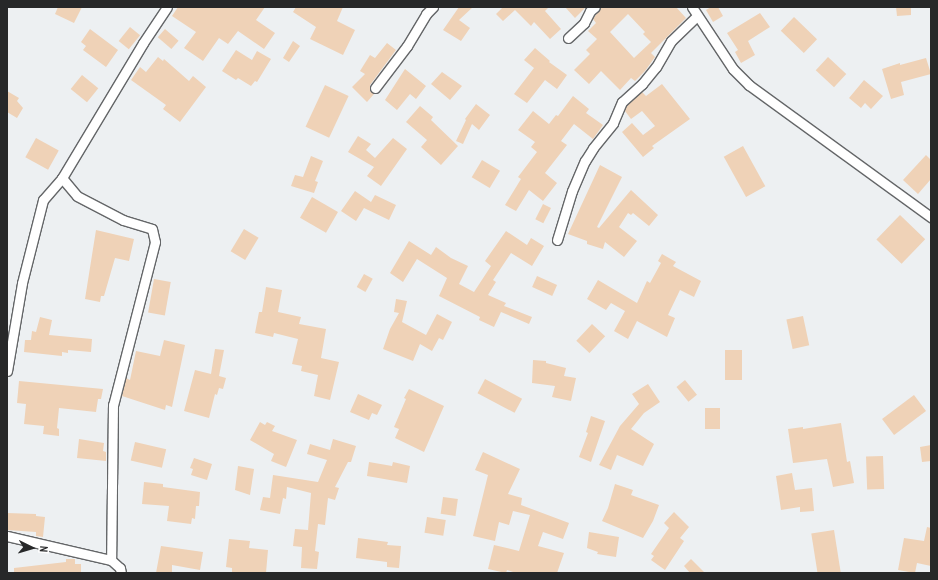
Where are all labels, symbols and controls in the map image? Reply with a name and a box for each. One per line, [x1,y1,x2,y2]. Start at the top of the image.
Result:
north arrow [12,528,52,568]
text: N [37,545,51,553]

